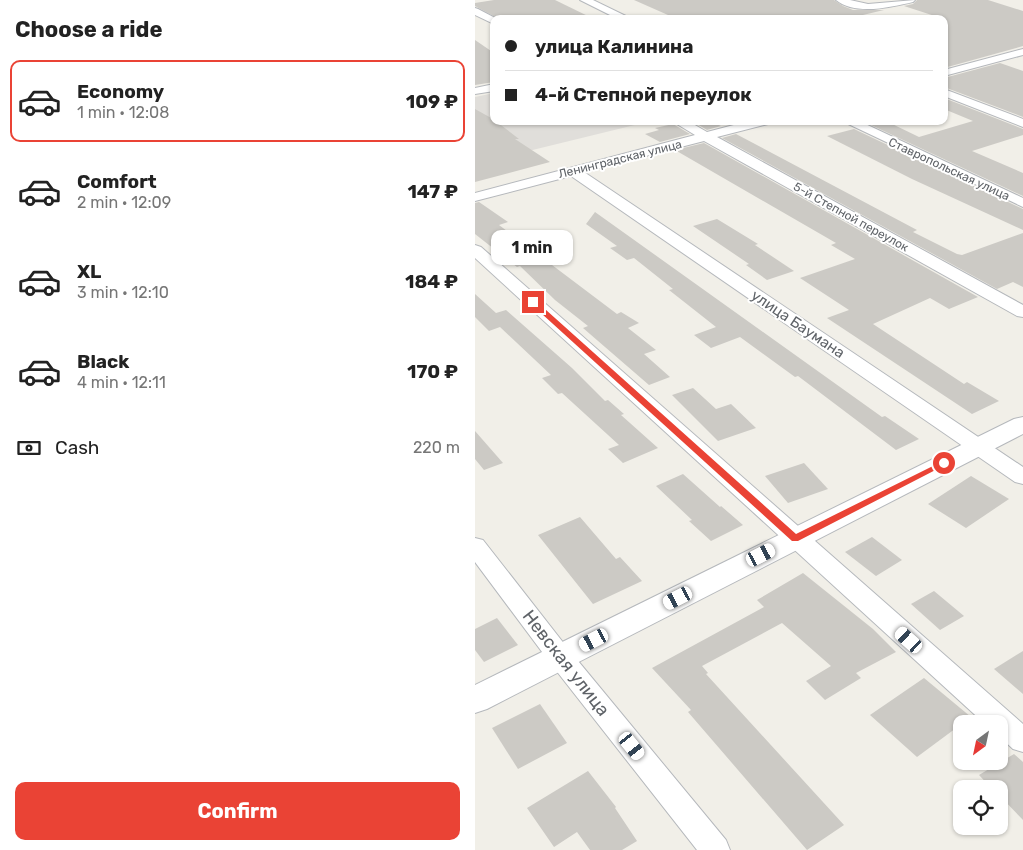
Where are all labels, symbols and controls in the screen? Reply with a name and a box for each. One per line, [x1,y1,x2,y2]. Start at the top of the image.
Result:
text: Choose a ride [15,16,162,43]
text: улица Калинина [535,35,693,58]
icon: car [17,79,62,124]
text: Economy [77,80,164,103]
text: 4-й Степной переулок [535,83,752,106]
text: 109 ₽ [406,90,458,113]
text: 1 min · 12:08 [77,103,169,122]
street label: Ставропольская улица [886,135,1012,203]
street label: Ленинградская улица [557,137,683,181]
icon: car [17,169,62,214]
text: Comfort [77,170,157,193]
street label: 5-й Степной переулок [791,179,912,255]
text: 147 ₽ [407,180,458,203]
text: 2 min · 12:09 [77,193,171,212]
callout: 1 min [492,230,574,264]
text: 1 min [512,238,552,257]
icon: car [17,259,62,304]
text: XL [77,260,101,283]
text: 184 ₽ [405,270,458,293]
text: 3 min · 12:10 [77,283,169,302]
street label: улица Баумана [748,286,848,362]
route end [522,291,544,313]
icon: car [17,349,62,394]
text: Black [77,350,129,373]
text: 170 ₽ [407,360,458,383]
text: 4 min · 12:11 [77,373,166,392]
icon: cash [15,434,43,462]
text: Cash [55,436,99,459]
text: 220 m [413,438,460,457]
route start [933,452,955,474]
car [744,542,777,568]
car [661,585,694,611]
street label: Невская улица [518,606,614,720]
car [892,624,925,656]
car [577,627,610,653]
north arrow [953,715,1007,770]
map controls [953,715,1008,835]
car [616,730,647,762]
button: locate [953,780,1008,835]
button: Confirm [15,782,460,840]

